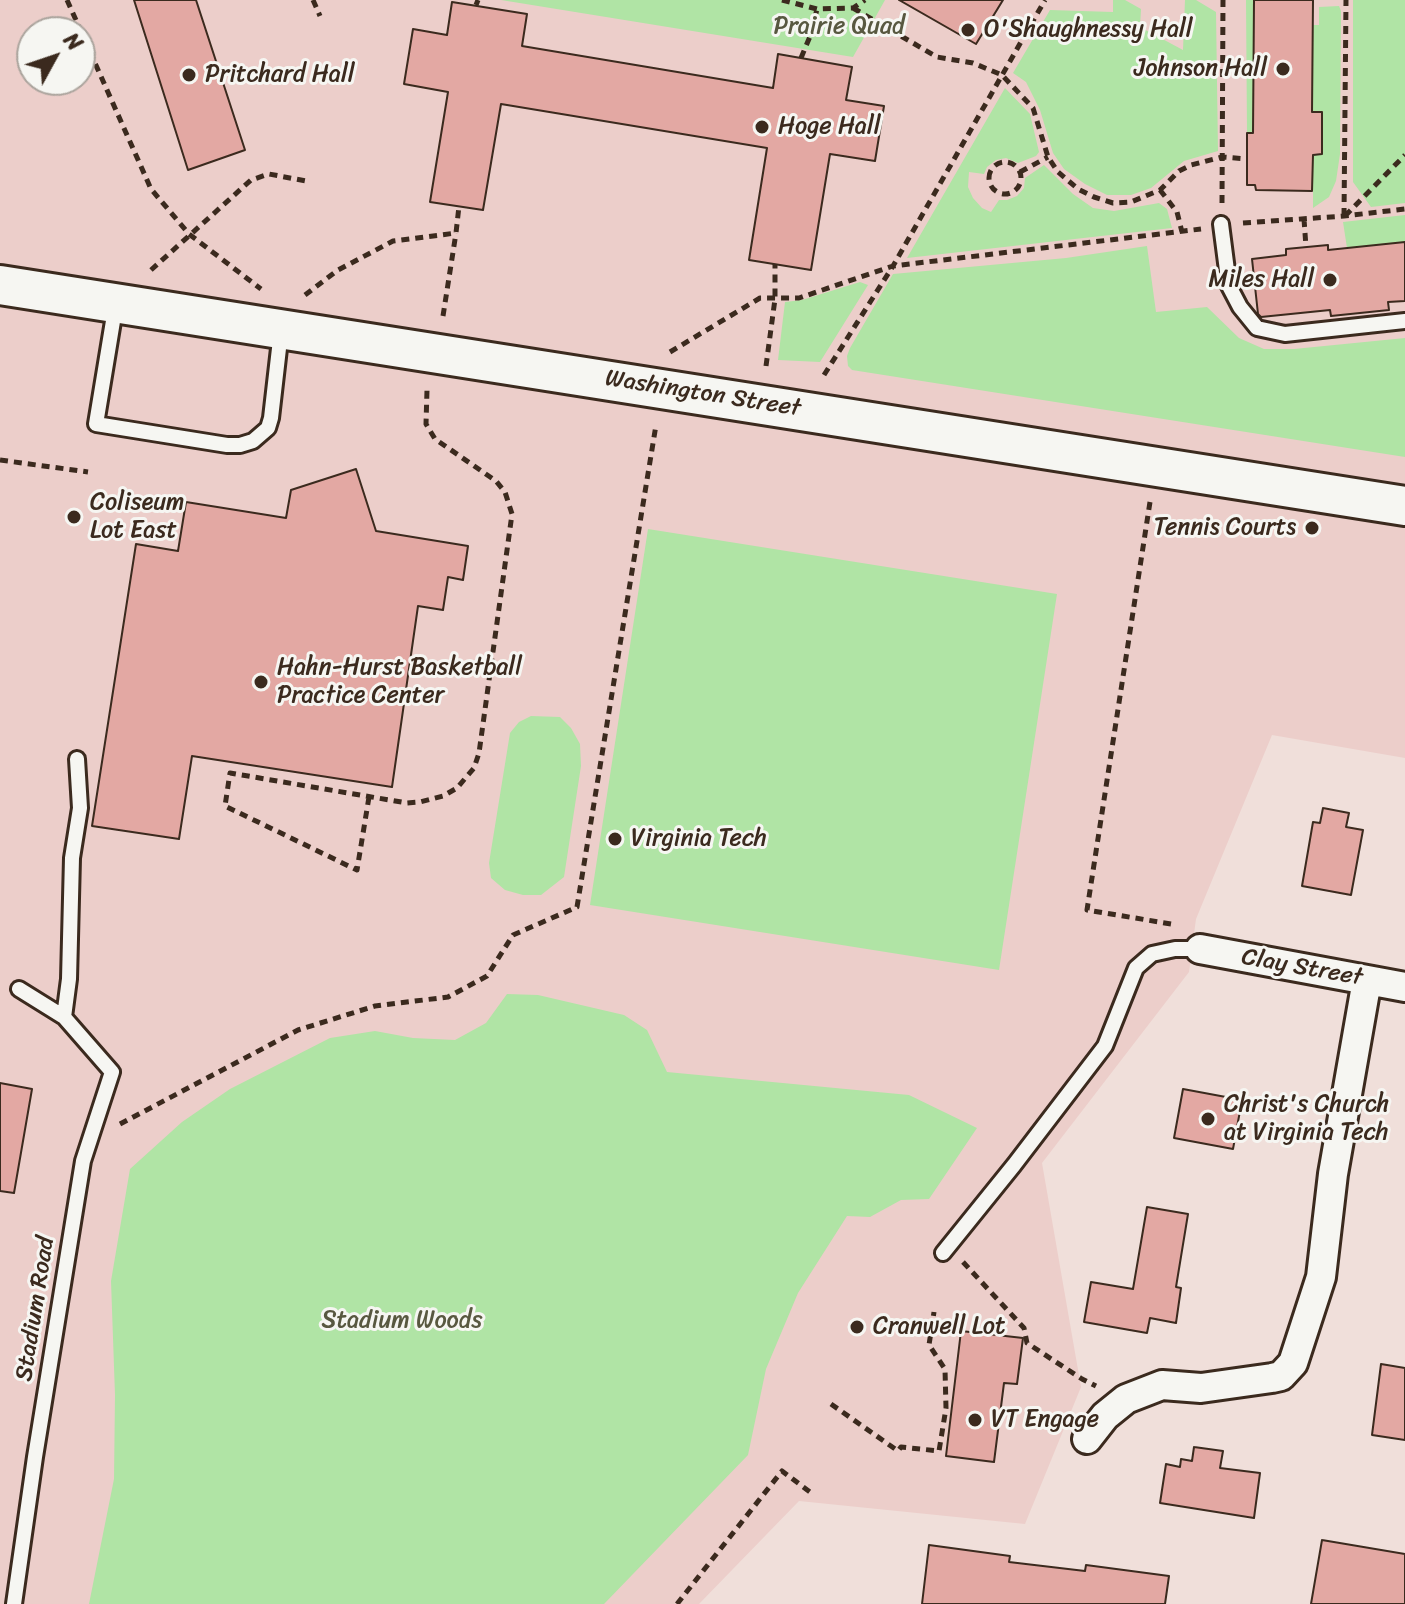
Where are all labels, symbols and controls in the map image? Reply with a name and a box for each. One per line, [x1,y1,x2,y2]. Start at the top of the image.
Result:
park label: Prairie Quad [773,13,905,41]
north arrow [16,16,96,96]
place label: O'Shaughnessy Hall [984,16,1193,44]
marker: O'Shaughnessy Hall [959,21,977,39]
text: N [53,23,93,60]
place label: Johnson Hall [1134,55,1267,83]
marker: Johnson Hall [1274,60,1292,78]
place label: Pritchard Hall [205,61,355,89]
marker: Pritchard Hall [180,66,198,84]
place label: Hoge Hall [778,113,881,141]
marker: Hoge Hall [753,118,771,136]
place label: Miles Hall [1209,266,1314,294]
marker: Miles Hall [1321,271,1339,289]
street label: Washington Street [603,364,803,424]
place label: Coliseum Lot East [90,489,185,545]
marker: Coliseum Lot East [65,508,83,526]
place label: Tennis Courts [1154,514,1296,542]
marker: Tennis Courts [1303,519,1321,537]
place label: Hahn-Hurst Basketball Practice Center [277,654,522,710]
marker: Hahn-Hurst Basketball Practice Center [252,673,270,691]
place label: Virginia Tech [631,825,766,853]
marker: Virginia Tech [606,830,624,848]
street label: Clay Street [1239,943,1365,993]
place label: Christ's Church at Virginia Tech [1224,1091,1389,1147]
marker: Christ's Church at Virginia Tech [1199,1110,1217,1128]
street label: Stadium Road [10,1235,62,1383]
park label: Stadium Woods [322,1307,482,1335]
place label: Cranwell Lot [873,1313,1005,1341]
marker: Cranwell Lot [848,1318,866,1336]
place label: VT Engage [991,1406,1099,1434]
marker: VT Engage [966,1411,984,1429]

